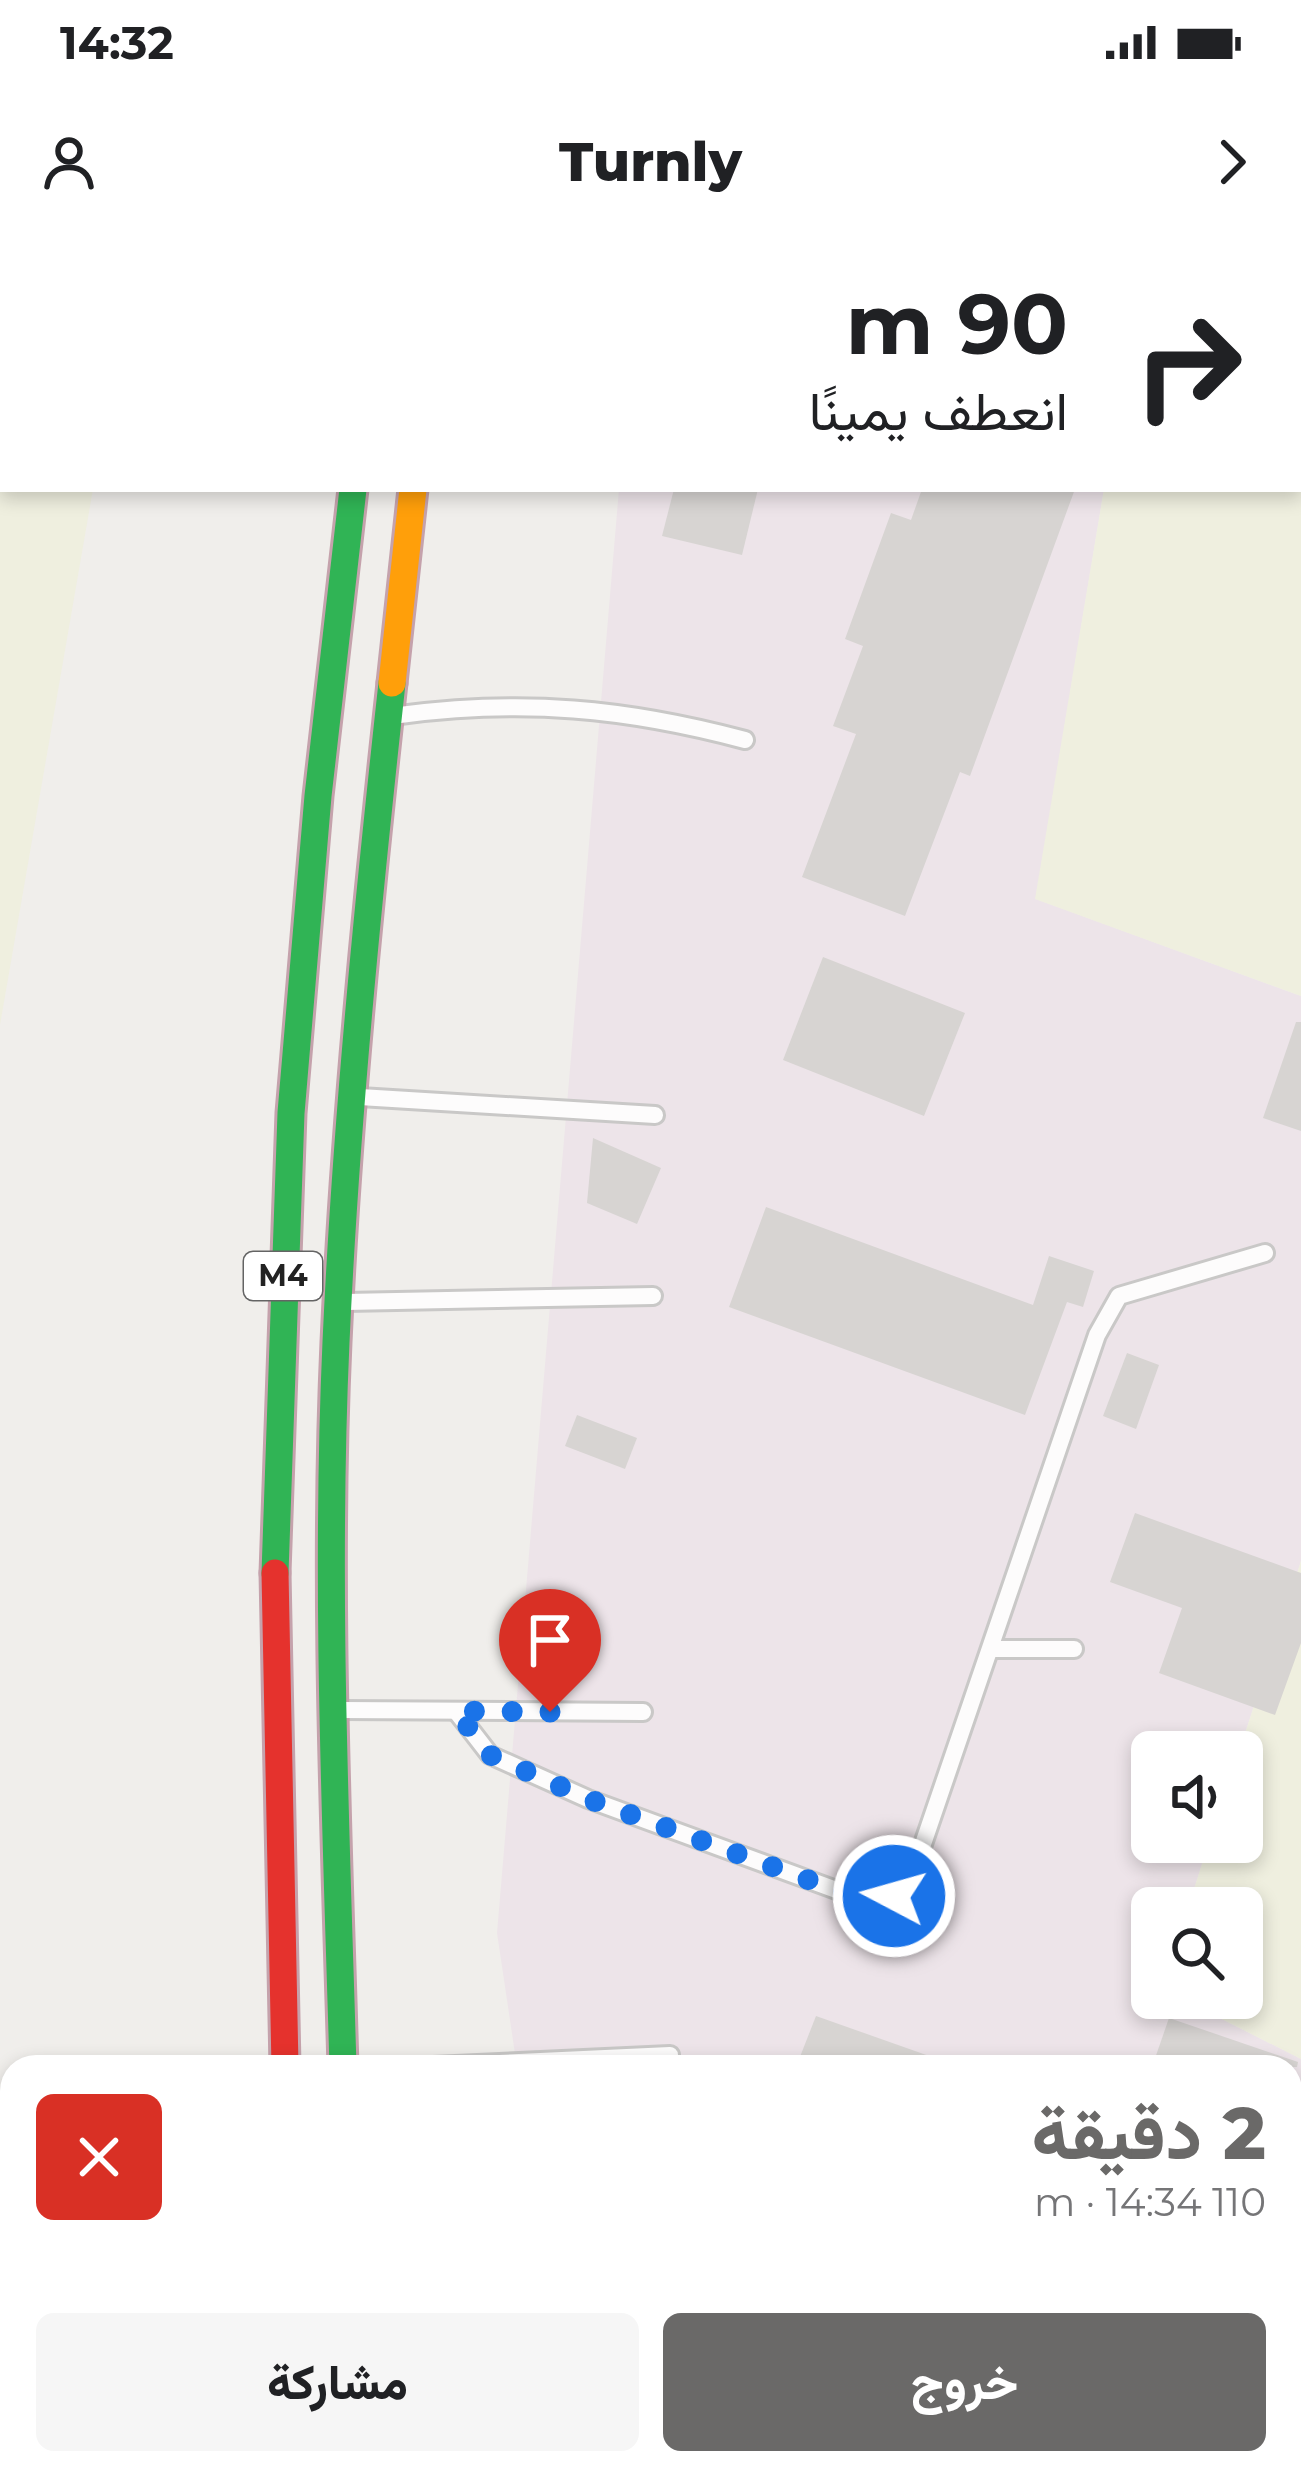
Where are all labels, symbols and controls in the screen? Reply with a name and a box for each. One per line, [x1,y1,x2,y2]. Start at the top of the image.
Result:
text: 14:32 [60,15,174,70]
icon: person [36,129,102,195]
text: Turnly [559,129,742,195]
icon: forward [1199,129,1265,195]
text: 90 m [846,273,1068,375]
icon: right [1110,288,1266,444]
text: انعطف يمينًا [809,378,1068,444]
road number: M4 [244,1252,322,1300]
pin [499,1589,601,1712]
icon: arrive [517,1607,583,1673]
map controls [1131,1731,1263,2019]
button: sound [1131,1731,1263,1863]
position arrow [831,1833,957,1959]
button: search [1131,1887,1263,2019]
text: 2 دقيقة [1031,2089,1266,2177]
button: close [36,2094,162,2220]
text: 110 m · 14:34 [1034,2178,1266,2226]
button: مشاركة [36,2313,639,2451]
button: خروج [663,2313,1266,2451]

